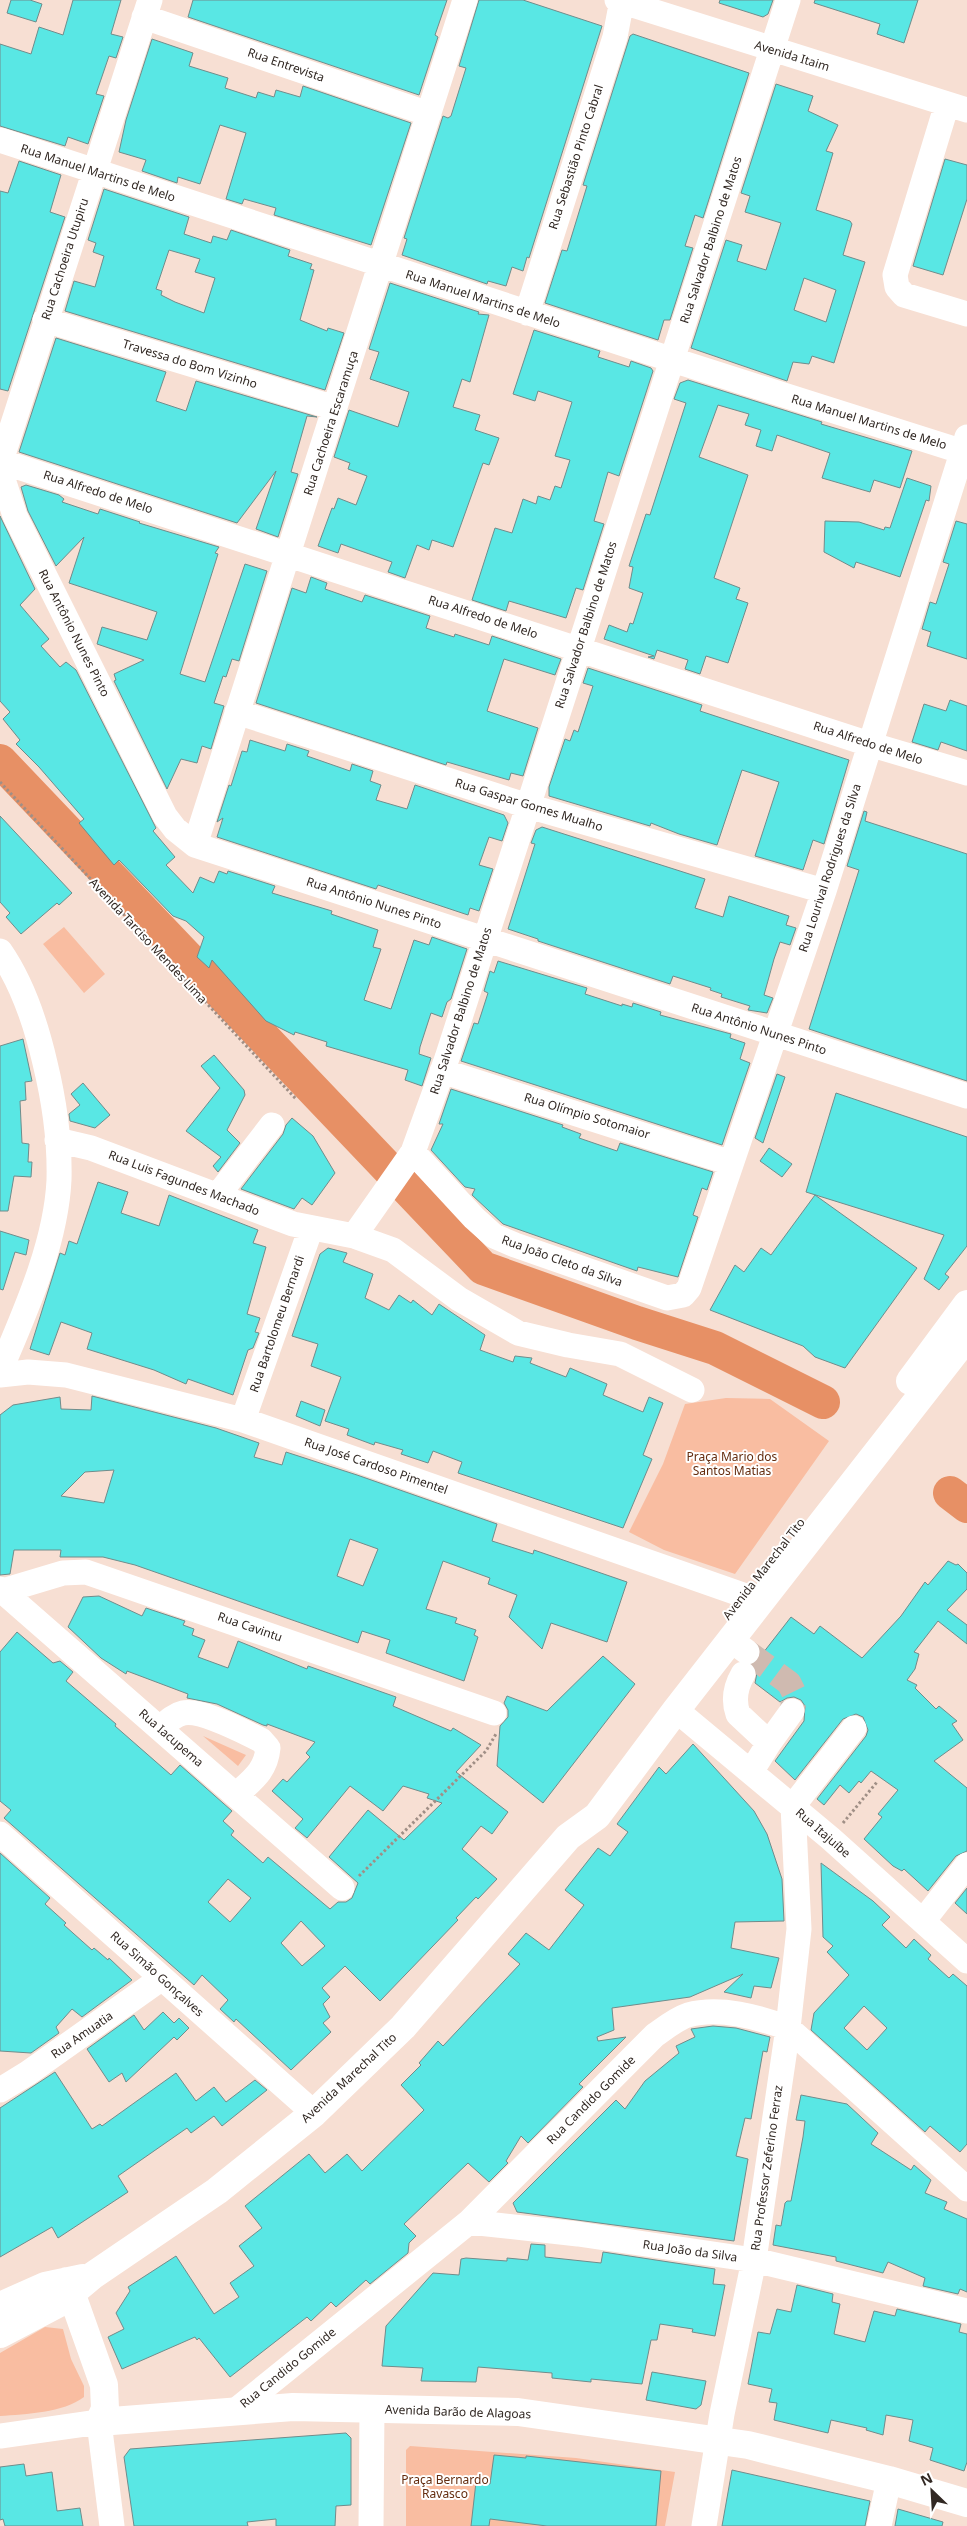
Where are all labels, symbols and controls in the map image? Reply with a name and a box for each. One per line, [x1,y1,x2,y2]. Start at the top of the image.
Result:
street label: Avenida Itaim [752,36,832,75]
street label: Rua Entrevista [245,43,327,86]
street label: Rua Sebastião Pinto Cabral [544,82,607,231]
street label: Rua Manuel Martins de Melo [19,139,178,206]
street label: Rua Salvador Balbino de Matos [675,154,746,326]
street label: Rua Cachoeira Utupiru [37,196,92,322]
street label: Rua Manuel Martins de Melo [404,265,563,332]
street label: Travessa do Bom Vizinho [121,335,260,392]
street label: Rua Cachoeira Escaramuça [299,348,362,497]
street label: Rua Manuel Martins de Melo [789,390,949,453]
street label: Rua Alfredo de Melo [41,466,155,517]
street label: Rua Salvador Balbino de Matos [550,539,621,711]
street label: Rua Antônio Nunes Pinto [35,566,114,700]
street label: Rua Alfredo de Melo [426,591,540,642]
street label: Rua Alfredo de Melo [811,717,925,768]
street label: Rua Gaspar Gomes Mualho [453,774,605,835]
street label: Rua Lourival Rodrigues da Silva [794,781,865,954]
street label: Rua Antônio Nunes Pinto [304,873,444,932]
street label: Avenida Tarciso Mendes Lima [86,874,211,1007]
street label: Rua Salvador Balbino de Matos [425,925,496,1097]
street label: Rua Antônio Nunes Pinto [689,999,829,1058]
street label: Rua Olímpio Sotomaior [522,1088,652,1143]
street label: Rua Luis Fagundes Machado [106,1146,262,1219]
street label: Rua João Cleto da Silva [499,1231,625,1290]
street label: Rua Bartolomeu Bernardi [245,1253,308,1394]
street label: Rua José Cardoso Pimentel [302,1433,450,1498]
park label: Praça Mario dos Santos Matias [687,1448,778,1479]
street label: Avenida Marechal Tito [718,1514,809,1623]
street label: Rua Cavintu [216,1608,285,1646]
street label: Rua Iacupema [135,1705,207,1771]
street label: Rua Itajuíbe [792,1804,855,1861]
street label: Rua Simão Gonçalves [107,1927,208,2020]
street label: Rua Amuatia [47,2007,116,2062]
street label: Avenida Marechal Tito [297,2029,400,2126]
street label: Rua Candido Gomide [543,2051,639,2148]
street label: Rua Professor Zeferino Ferraz [746,2084,787,2252]
street label: Rua João da Silva [642,2235,738,2266]
street label: Rua Candido Gomide [236,2323,340,2412]
street label: Avenida Barão de Alagoas [384,2400,532,2423]
north arrow [907,2466,957,2516]
text: N [917,2468,935,2490]
park label: Praça Bernardo Ravasco [401,2471,489,2502]

